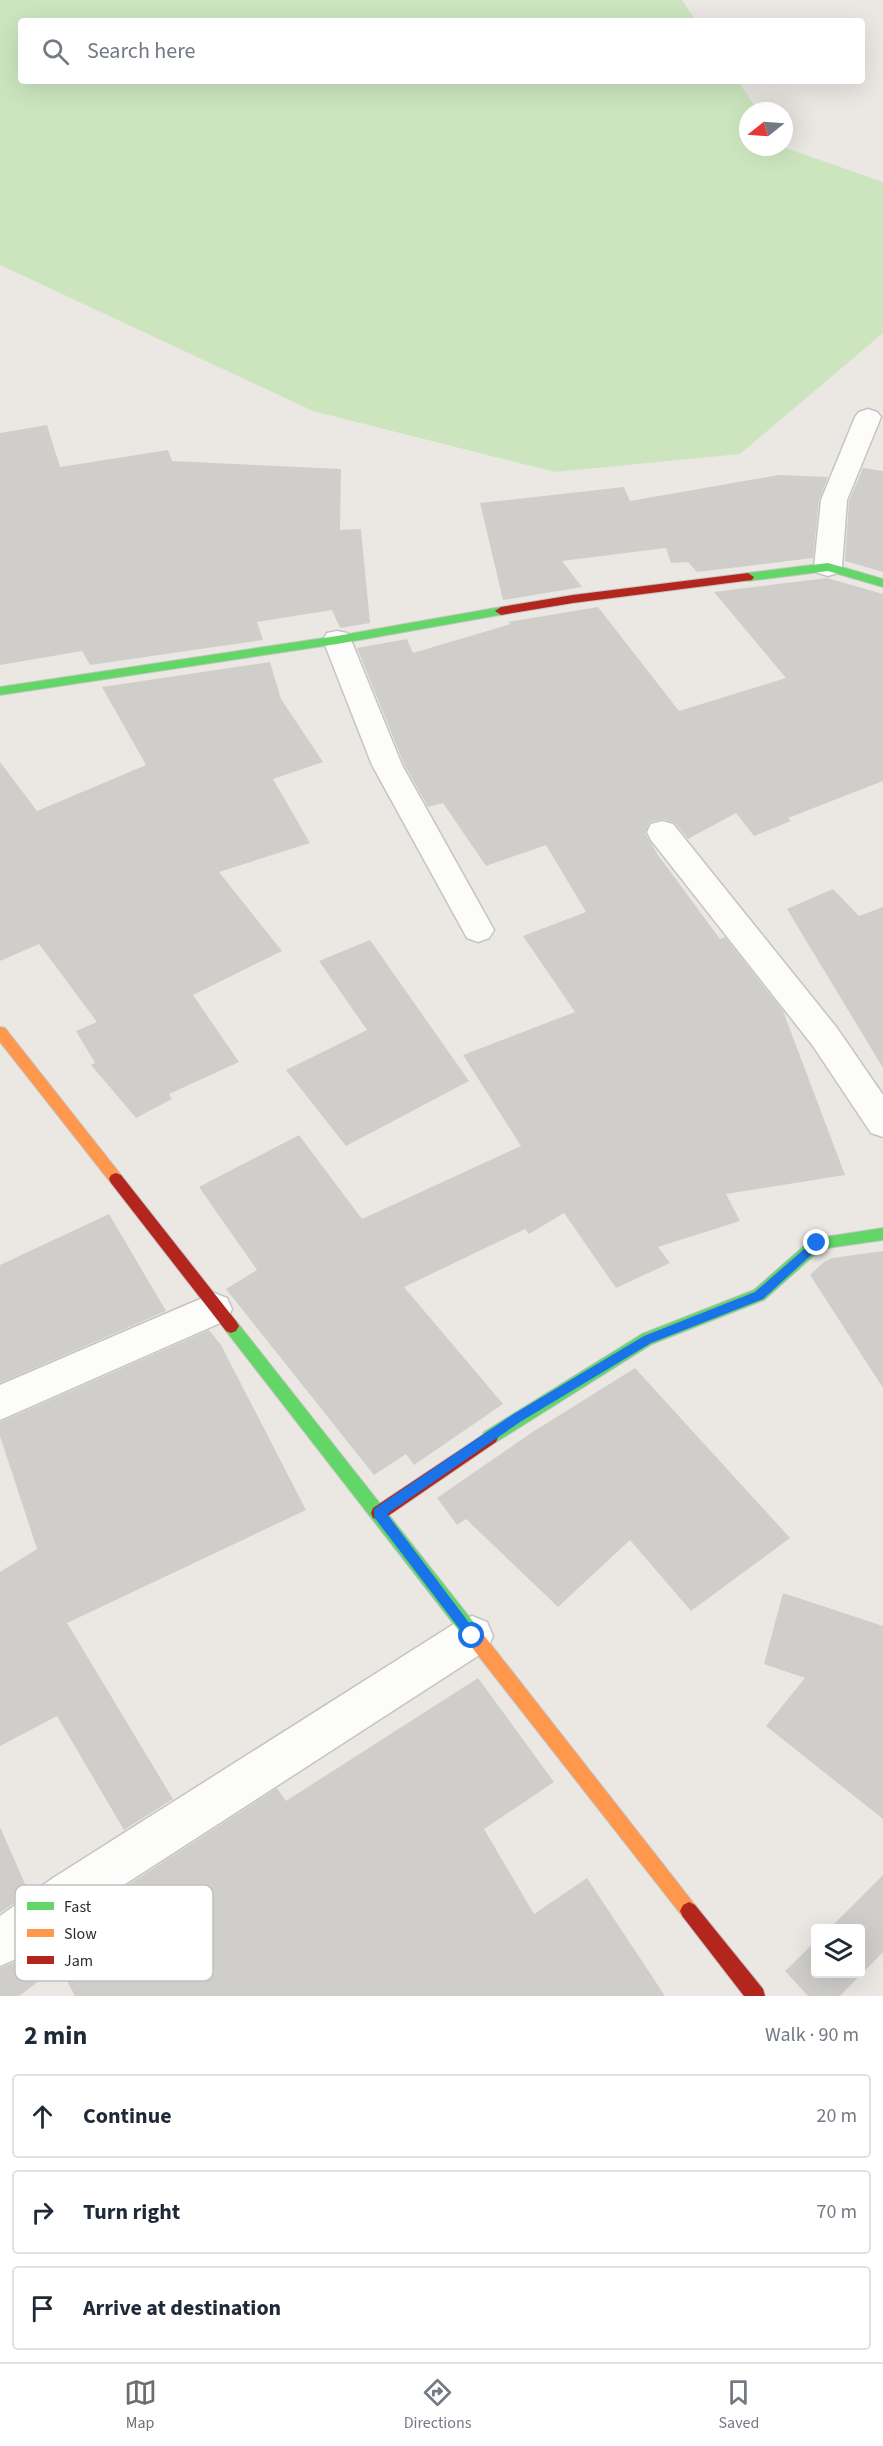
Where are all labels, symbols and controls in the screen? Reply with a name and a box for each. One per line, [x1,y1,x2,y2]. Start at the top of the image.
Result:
search box [18,18,865,84]
icon: search [39,35,72,68]
text: Search here [87,35,195,67]
north arrow [739,102,793,156]
route end [803,1229,829,1255]
route start [458,1622,484,1648]
legend [15,1885,213,1981]
text: Fast [64,1896,92,1918]
text: Slow [64,1923,97,1945]
map controls [811,1924,865,1978]
button: layers [811,1924,865,1978]
text: Jam [64,1950,93,1972]
text: 2 min [24,2017,87,2054]
text: Walk · 90 m [765,2021,859,2049]
icon: ahead [26,2100,59,2133]
text: Continue [83,2100,172,2132]
text: 20 m [817,2102,857,2130]
icon: right [26,2196,59,2229]
text: Turn right [83,2196,180,2228]
text: 70 m [817,2198,857,2226]
icon: arrive [26,2292,59,2325]
text: Arrive at destination [83,2292,281,2324]
tab: Map [124,2376,157,2434]
tab: Directions [404,2376,471,2434]
tab: Saved [719,2376,759,2434]

